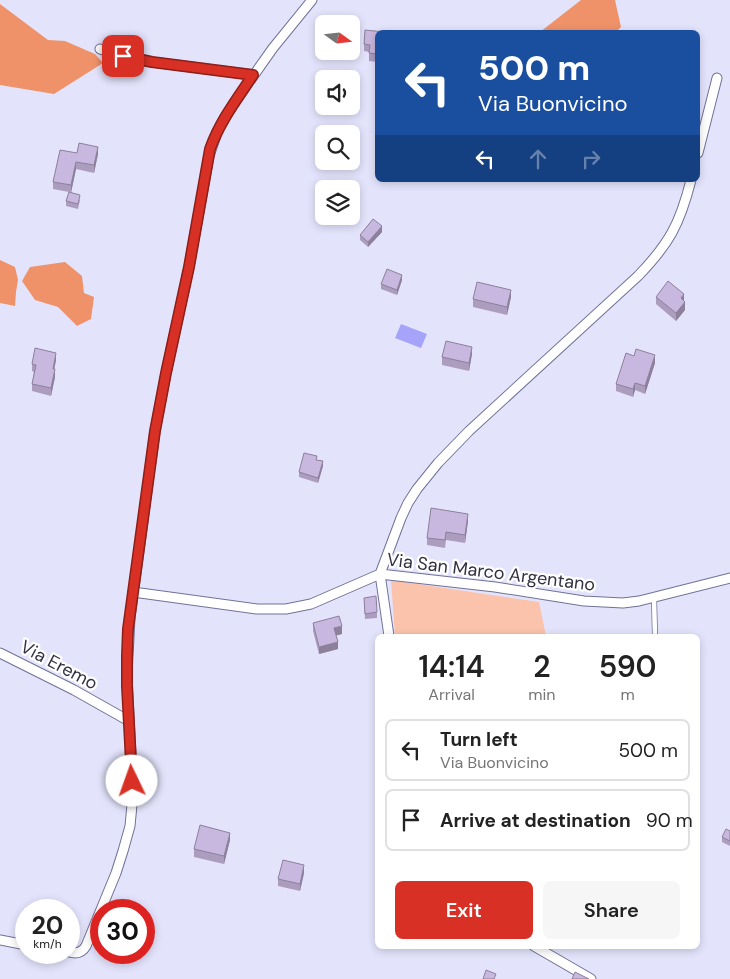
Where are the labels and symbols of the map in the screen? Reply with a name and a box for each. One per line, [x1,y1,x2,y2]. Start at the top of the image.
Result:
north arrow [315,15,360,60]
pin [102,35,144,77]
street label: Via San Marco Argentano [385,547,597,597]
street label: Via Eremo [16,635,102,695]
position arrow [105,754,157,806]
speed limit sign: 30 [90,899,155,964]

